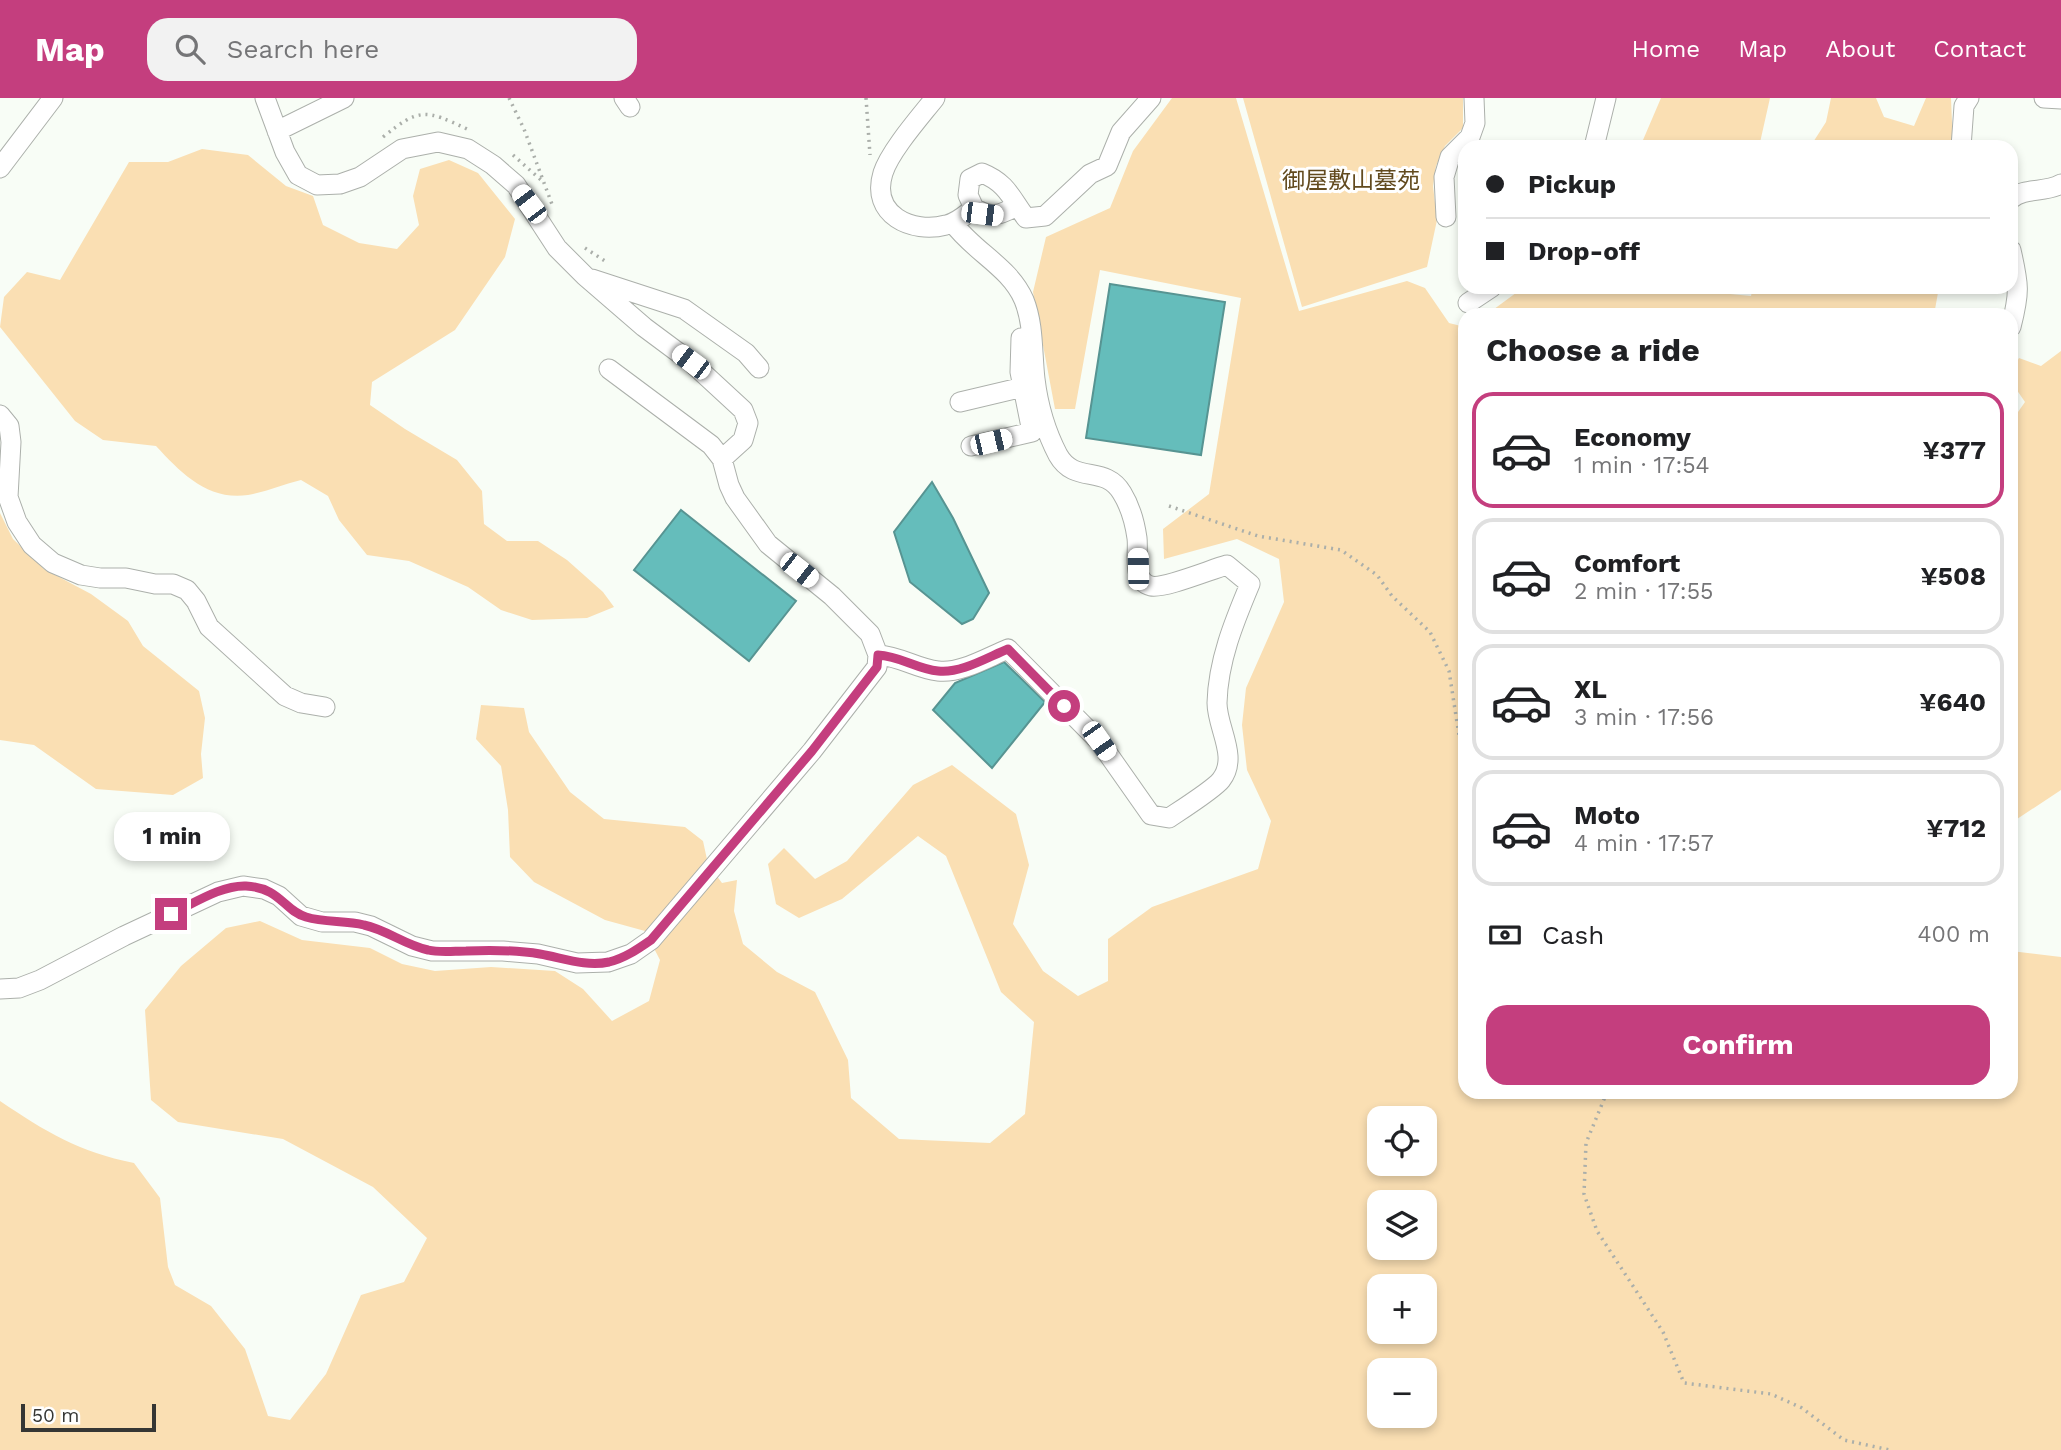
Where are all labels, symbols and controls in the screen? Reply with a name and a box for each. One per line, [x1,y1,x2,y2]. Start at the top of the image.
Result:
search box [147,18,637,81]
text: Map [35,30,105,69]
icon: search [171,30,209,68]
text: Search here [227,34,379,64]
text: Home [1632,35,1700,63]
text: Map [1738,35,1787,63]
text: About [1825,35,1895,63]
text: Contact [1933,35,2026,63]
park label: 御屋敷山墓苑 [1282,167,1420,194]
text: Pickup [1528,169,1616,199]
car [508,181,551,227]
car [960,201,1005,227]
text: Drop-off [1528,236,1640,266]
text: Choose a ride [1486,331,1700,369]
car [668,341,715,383]
icon: car [1490,419,1553,482]
text: Economy [1574,422,1691,452]
car [969,427,1014,457]
text: ¥377 [1922,435,1986,465]
text: 1 min · 17:54 [1574,452,1710,479]
icon: car [1490,545,1553,608]
car [1128,548,1149,590]
text: Comfort [1574,548,1680,578]
car [776,549,823,591]
text: ¥508 [1920,561,1986,591]
text: 2 min · 17:55 [1574,578,1713,605]
icon: car [1490,671,1553,734]
text: XL [1574,674,1607,704]
text: ¥640 [1919,687,1986,717]
route start [1048,690,1080,722]
text: 3 min · 17:56 [1574,704,1714,731]
car [1079,718,1120,764]
icon: car [1490,797,1553,860]
text: Moto [1574,800,1640,830]
callout: 1 min [113,812,229,862]
text: ¥712 [1926,813,1986,843]
text: 1 min [142,823,202,850]
text: 4 min · 17:57 [1574,830,1714,857]
route end [155,898,187,930]
icon: cash [1486,916,1524,954]
text: Cash [1542,920,1604,950]
text: 400 m [1918,921,1990,948]
button: Confirm [1486,1005,1990,1085]
map controls [1367,1106,1437,1428]
button: locate [1367,1106,1437,1176]
button: layers [1367,1190,1437,1260]
button: + [1367,1274,1437,1344]
button: − [1367,1358,1437,1428]
scale bar [21,1401,156,1433]
text: 50 m [32,1404,79,1427]

